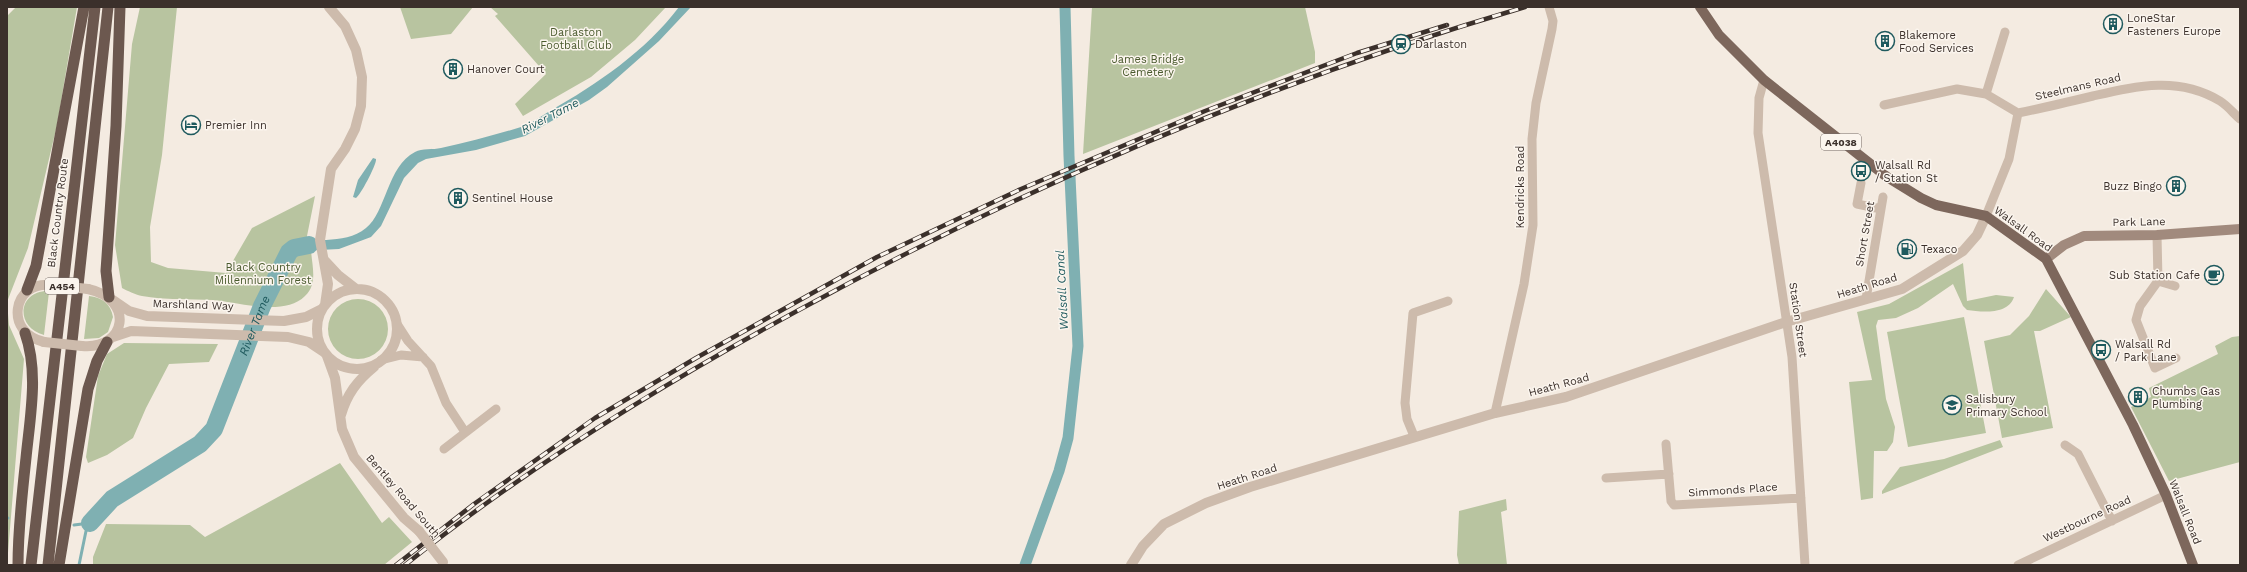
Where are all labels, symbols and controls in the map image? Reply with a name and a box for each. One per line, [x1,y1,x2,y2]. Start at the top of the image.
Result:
place label: LoneStar Fasteners Europe [2127,12,2221,38]
building icon: LoneStar Fasteners Europe [2102,13,2124,35]
park label: Darlaston Football Club [540,26,612,52]
place label: Blakemore Food Services [1899,29,1974,55]
building icon: Blakemore Food Services [1874,30,1896,52]
station icon: Darlaston [1390,33,1412,55]
place label: Darlaston [1415,38,1467,51]
park label: James Bridge Cemetery [1112,53,1184,79]
building icon: Hanover Court [442,58,464,80]
place label: Hanover Court [467,63,545,76]
street label: Steelmans Road [2034,71,2122,103]
water label: River Tame [519,95,581,137]
hotel icon: Premier Inn [180,114,202,136]
place label: Premier Inn [205,119,267,132]
road number: A4038 [1821,134,1861,150]
street label: Kendricks Road [1514,146,1527,228]
street label: Black Country Route [45,158,71,268]
place label: Walsall Rd / Station St [1875,159,1938,185]
bus stop icon: Walsall Rd / Station St [1850,160,1872,182]
building icon: Buzz Bingo [2165,175,2187,197]
place label: Buzz Bingo [2103,180,2162,193]
building icon: Sentinel House [447,187,469,209]
place label: Sentinel House [472,192,553,205]
street label: Short Street [1853,200,1877,268]
street label: Walsall Road [1991,204,2055,254]
street label: Park Lane [2112,215,2166,229]
fuel station icon: Texaco [1896,238,1918,260]
place label: Texaco [1921,243,1957,256]
water label: Walsall Canal [1053,249,1071,330]
park label: Black Country Millennium Forest [215,261,312,287]
cafe icon: Sub Station Cafe [2203,264,2225,286]
place label: Sub Station Cafe [2109,269,2200,282]
street label: Heath Road [1835,271,1899,301]
road number: A454 [45,278,79,294]
street label: Station Street [1786,282,1810,359]
water label: River Tame [236,293,273,357]
street label: Marshland Way [152,297,234,313]
place label: Walsall Rd / Park Lane [2115,338,2177,364]
bus stop icon: Walsall Rd / Park Lane [2090,339,2112,361]
street label: Heath Road [1527,371,1591,399]
place label: Chumbs Gas Plumbing [2152,385,2220,411]
building icon: Chumbs Gas Plumbing [2127,386,2149,408]
place label: Salisbury Primary School [1966,393,2048,419]
school or university icon: Salisbury Primary School [1941,394,1963,416]
street label: Bentley Road South [363,452,443,540]
street label: Heath Road [1215,461,1279,493]
street label: Walsall Road [2166,478,2204,546]
street label: Simmonds Place [1688,480,1778,500]
street label: Westbourne Road [2041,493,2133,545]

